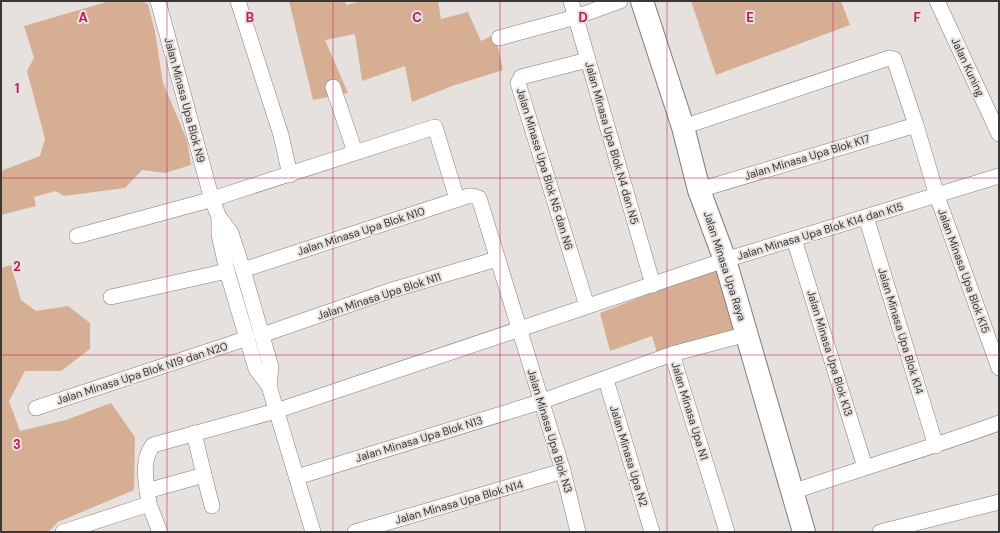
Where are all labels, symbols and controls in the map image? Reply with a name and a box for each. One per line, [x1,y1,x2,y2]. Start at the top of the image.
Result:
text: A [78,9,88,26]
text: B [246,9,254,26]
text: C [412,9,422,26]
text: D [578,9,588,26]
text: E [746,9,754,26]
text: F [913,9,921,26]
street label: Jalan Kuning [948,35,988,99]
street label: Jalan Minasa Upa Blok N9 [161,36,209,164]
street label: Jalan Minasa Upa Blok N4 dan N5 [582,60,642,226]
text: 1 [15,80,19,97]
street label: Jalan Minasa Upa Blok N5 dan N6 [514,86,576,252]
street label: Jalan Minasa Upa Blok K17 [743,131,872,183]
street label: Jalan Minasa Upa Blok K14 dan K15 [735,199,905,263]
street label: Jalan Minasa Upa Blok N10 [295,204,427,258]
street label: Jalan Minasa Upa Blok K15 [935,207,993,335]
street label: Jalan Minasa Upa Raya [701,209,749,323]
text: 2 [13,258,21,275]
street label: Jalan Minasa Upa Blok K14 [875,266,927,396]
street label: Jalan Minasa Upa Blok N11 [315,269,443,323]
street label: Jalan Minasa Upa Blok K13 [804,288,856,418]
street label: Jalan Minasa Upa Blok N19 dan N20 [55,339,229,407]
street label: Jalan Minasa Upa N1 [668,360,712,462]
street label: Jalan Minasa Upa Blok N3 [524,367,576,495]
street label: Jalan Minasa Upa N2 [607,404,651,508]
street label: Jalan Minasa Upa Blok N13 [354,413,484,465]
text: 3 [13,436,21,453]
street label: Jalan Minasa Upa Blok N14 [393,477,525,527]

